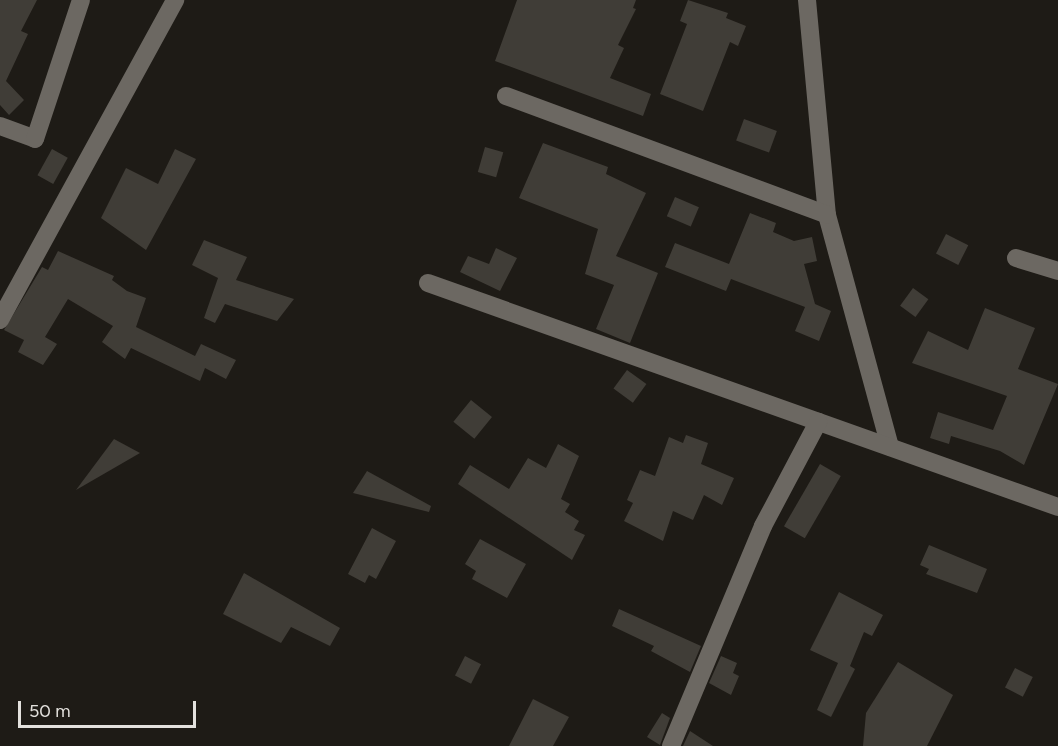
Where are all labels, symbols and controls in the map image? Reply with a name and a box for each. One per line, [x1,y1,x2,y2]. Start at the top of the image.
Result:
scale bar [21,689,200,727]
text: 50 m [29,700,71,722]

